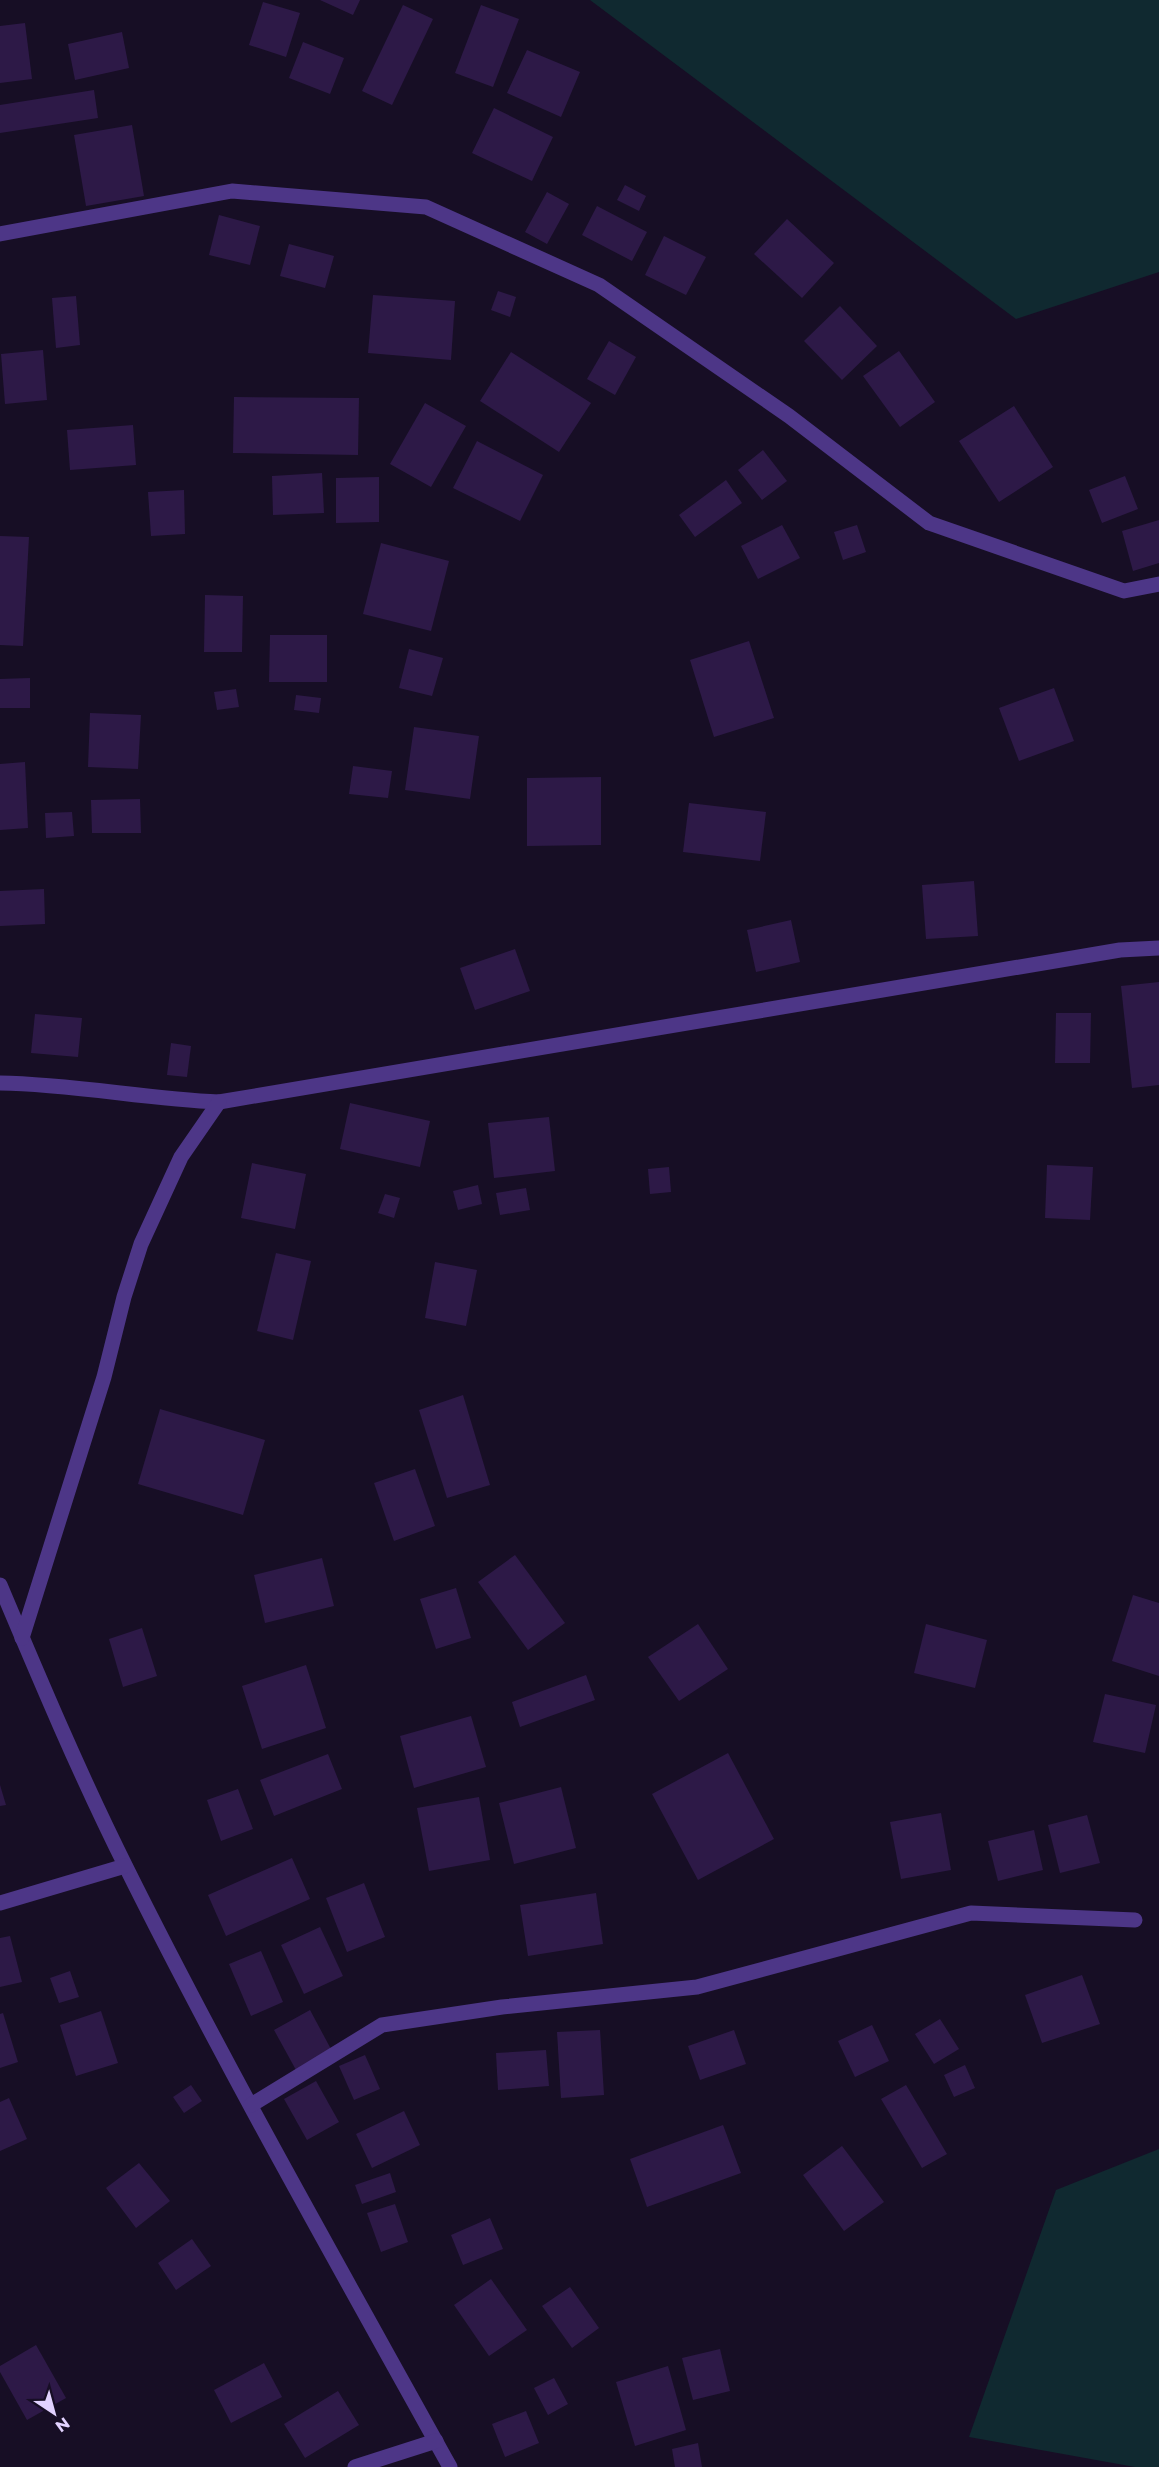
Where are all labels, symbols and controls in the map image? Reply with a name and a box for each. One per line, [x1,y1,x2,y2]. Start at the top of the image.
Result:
north arrow [24,2383,84,2443]
text: N [52,2413,73,2436]

